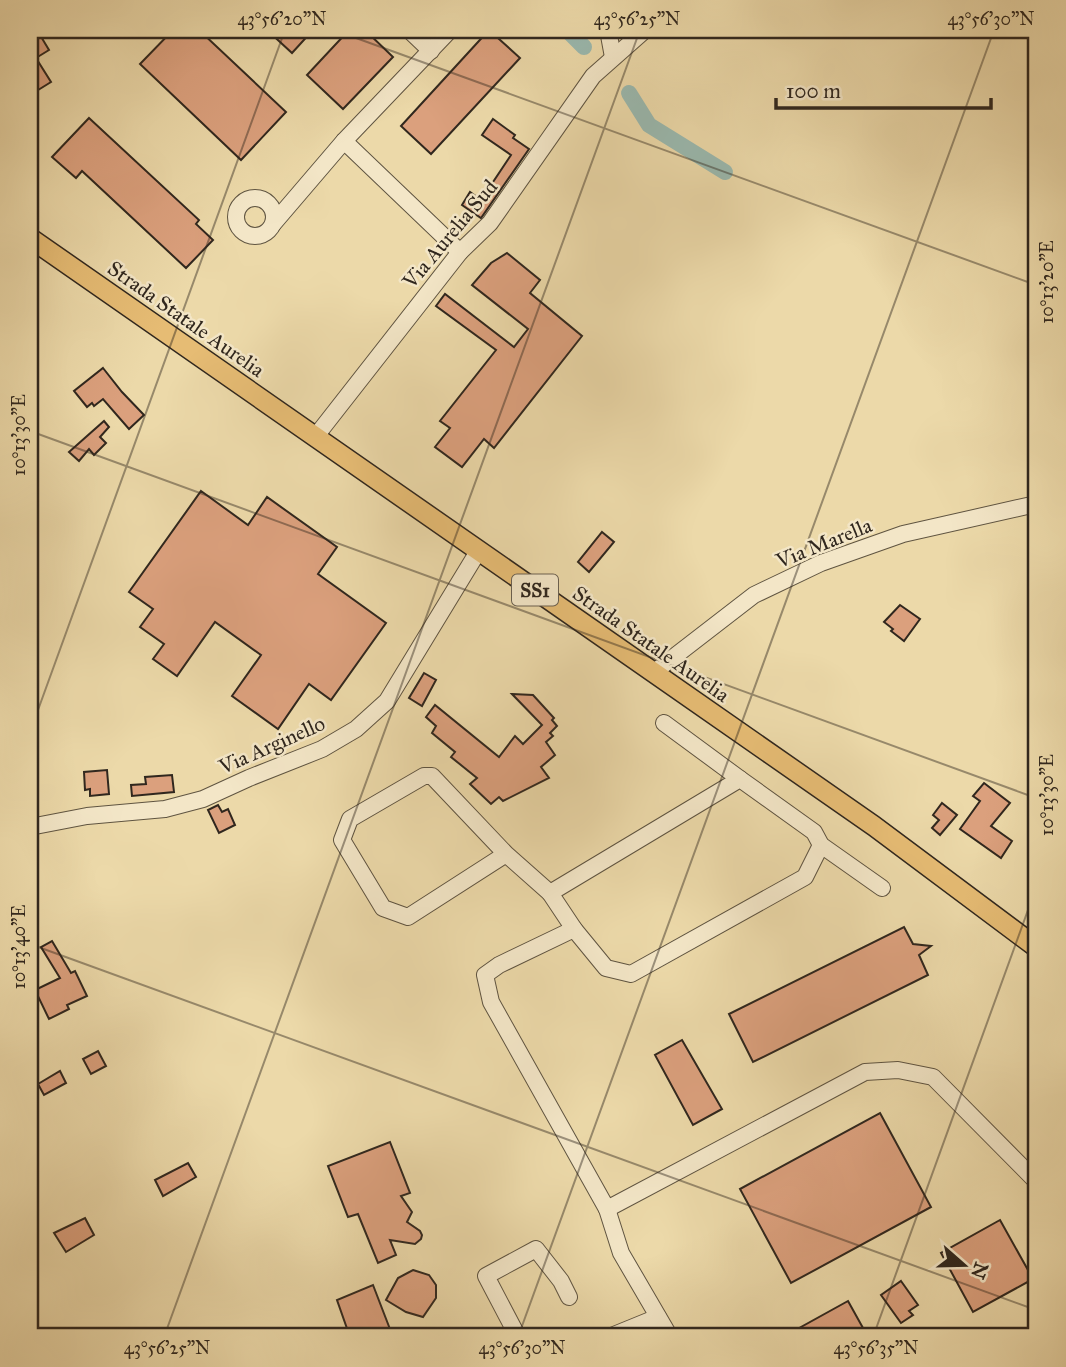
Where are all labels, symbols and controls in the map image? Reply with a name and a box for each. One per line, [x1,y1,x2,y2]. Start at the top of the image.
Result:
text: 43°56'20"N [238,8,326,30]
text: 43°56'25"N [594,8,680,30]
text: 43°56'30"N [947,8,1035,30]
scale bar [776,66,991,110]
text: 100 m [786,78,841,104]
street label: Via Aurelia Sud [396,174,503,294]
text: 10°13'20"E [1036,240,1058,324]
street label: Strada Statale Aurelia [102,255,270,383]
text: 10°13'30"E [8,394,30,476]
street label: Via Marella [771,512,876,574]
road number: SS1 [512,575,558,606]
street label: Strada Statale Aurelia [567,580,735,708]
street label: Via Arginello [214,710,329,780]
text: 10°13'30"E [1036,754,1058,836]
text: 10°13'40"E [8,905,30,989]
north arrow [930,1230,1000,1300]
text: N [966,1259,993,1282]
text: 43°56'25"N [124,1337,210,1359]
text: 43°56'30"N [478,1337,566,1359]
text: 43°56'35"N [833,1337,919,1359]

